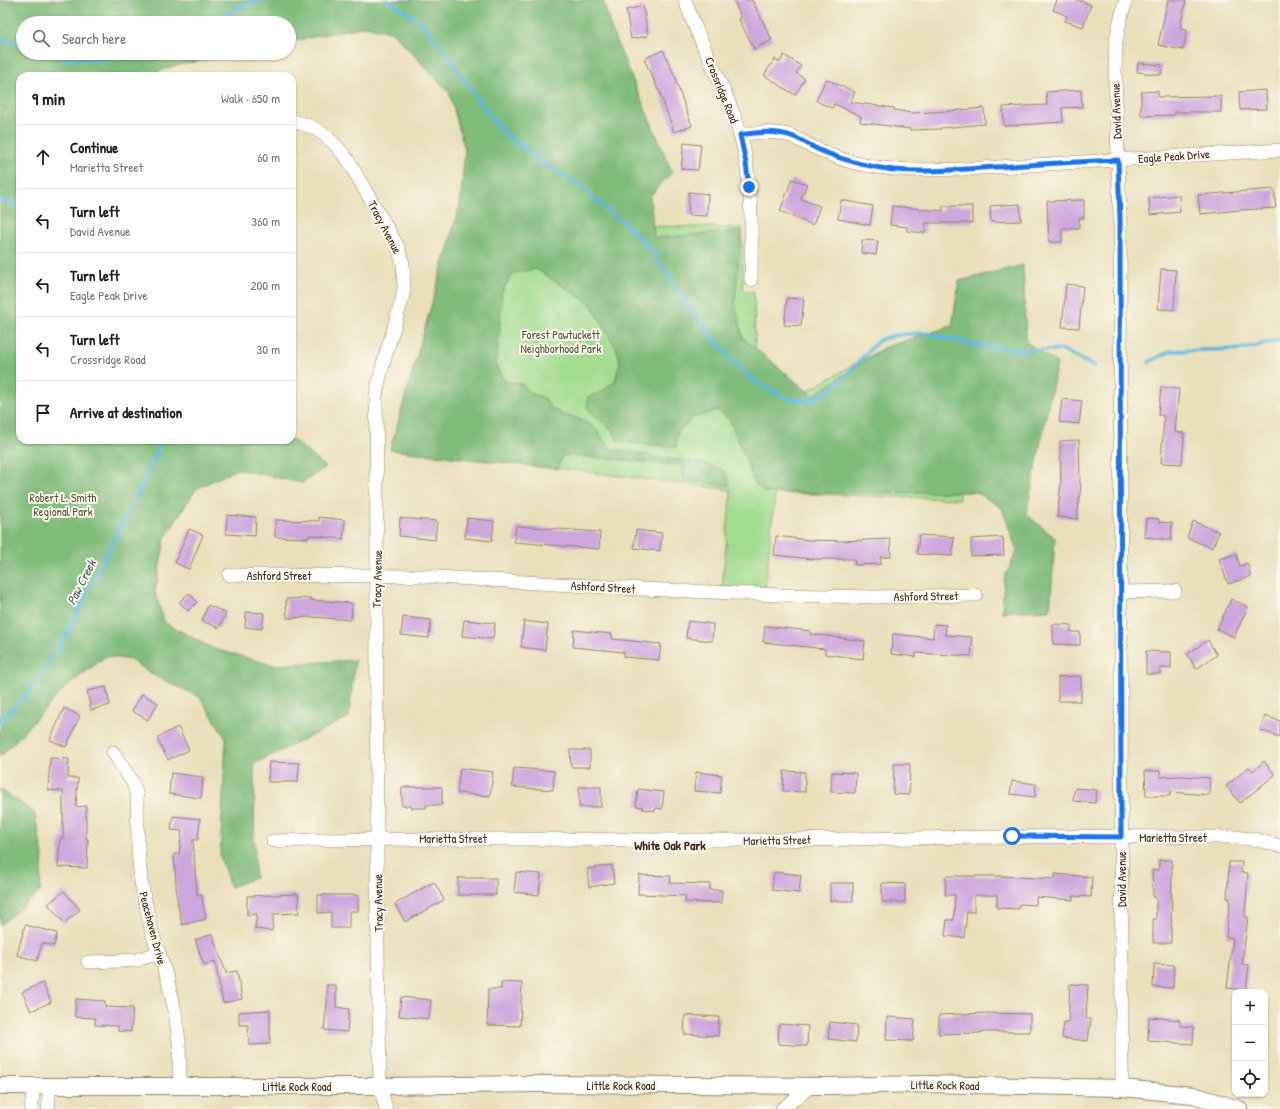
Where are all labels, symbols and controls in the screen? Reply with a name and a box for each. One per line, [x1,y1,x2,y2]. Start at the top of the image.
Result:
search box [16,16,296,60]
icon: search [30,27,52,49]
text: Search here [62,28,126,49]
street label: Crossridge Road [701,54,743,126]
street label: David Avenue [1107,83,1125,139]
text: 9 min [32,87,65,110]
text: Walk · 650 m [221,89,280,107]
text: Continue [70,137,118,158]
street label: Eagle Peak Drive [1138,145,1211,167]
icon: ahead [32,146,54,168]
text: 60 m [257,148,280,166]
text: Marietta Street [70,158,143,176]
route end [740,178,758,196]
street label: Tracy Avenue [364,197,406,257]
text: Turn left [70,201,120,222]
icon: left [32,210,54,232]
text: 360 m [251,212,280,230]
text: David Avenue [70,222,130,240]
text: Turn left [70,265,120,286]
icon: left [32,274,54,296]
text: 200 m [250,276,280,294]
text: Eagle Peak Drive [70,286,148,304]
park label: Forest Pawtuckett Neighborhood Park [521,326,601,357]
text: Turn left [70,329,120,350]
icon: left [32,338,54,360]
text: 30 m [257,340,280,358]
text: Crossridge Road [70,350,146,368]
icon: arrive [32,402,54,424]
text: Arrive at destination [70,402,182,423]
park label: Robert L. Smith Regional Park [30,489,96,520]
street label: Tracy Avenue [368,550,386,608]
water label: Paw Creek [62,555,101,608]
street label: Ashford Street [247,567,312,584]
street label: Ashford Street [570,577,637,597]
street label: Ashford Street [894,587,959,605]
route start [1003,827,1021,845]
street label: Marietta Street [1139,829,1208,846]
street label: Marietta Street [419,830,488,847]
street label: Marietta Street [743,831,812,849]
district label: White Oak Park [634,836,706,854]
street label: David Avenue [1113,851,1130,907]
street label: Tracy Avenue [369,874,387,932]
street label: Peacehaven Drive [135,890,171,967]
map controls [1232,989,1268,1097]
button: + [1232,989,1268,1025]
button: − [1232,1025,1268,1061]
button: locate [1232,1061,1268,1097]
street label: Little Rock Road [911,1076,980,1094]
street label: Little Rock Road [587,1077,656,1094]
street label: Little Rock Road [263,1078,332,1095]

